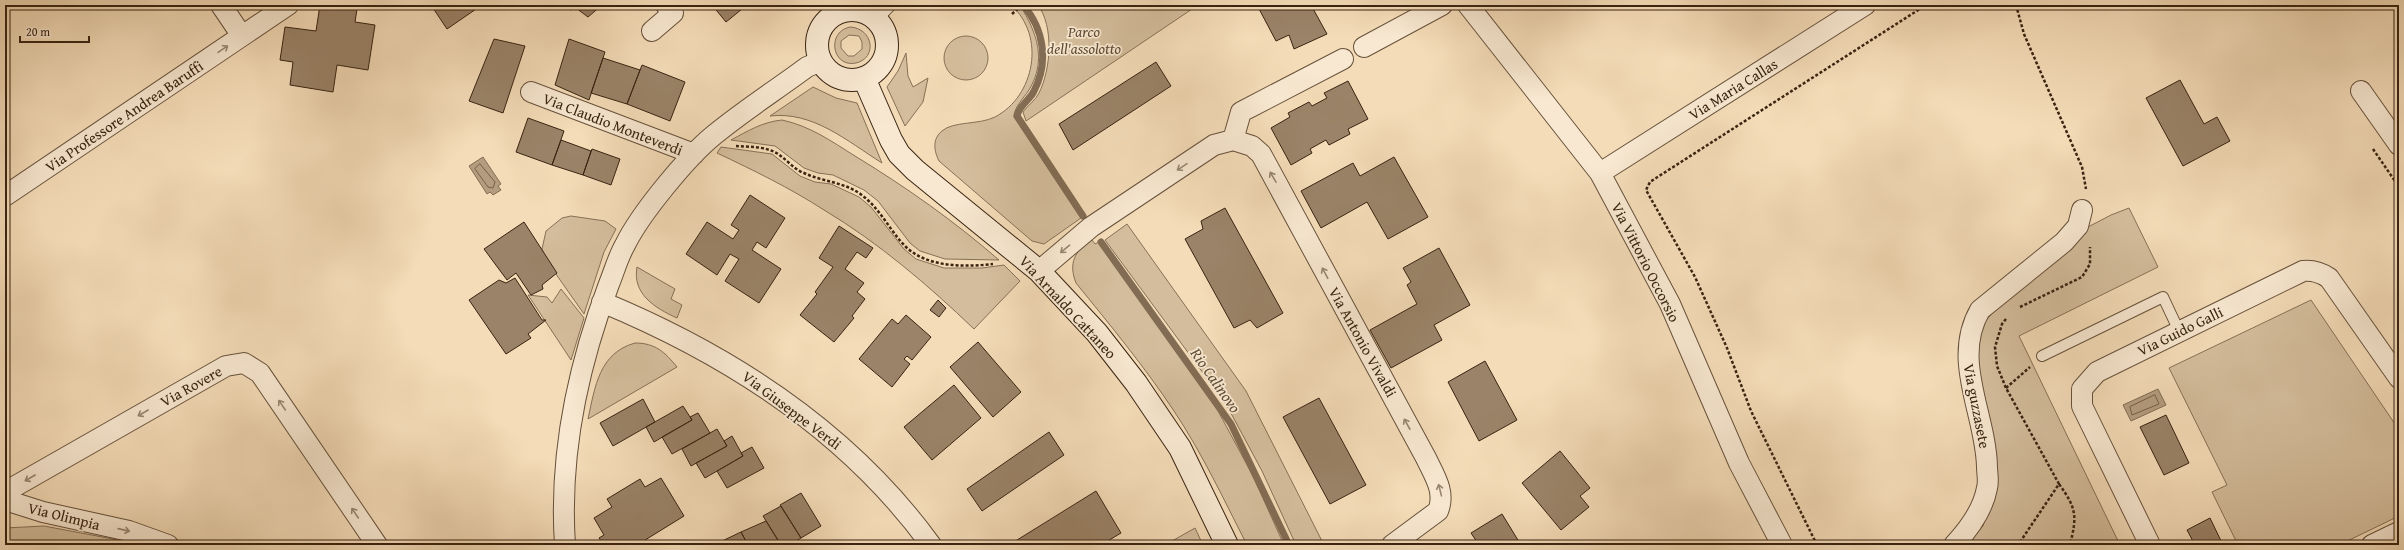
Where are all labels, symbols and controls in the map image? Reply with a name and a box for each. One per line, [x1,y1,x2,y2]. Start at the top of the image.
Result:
scale bar [20,18,89,44]
park label: Parco dell'assolotto [1047,21,1122,59]
text: 20 m [26,23,50,40]
one-way arrow [217,45,228,53]
street label: Via Maria Callas [1684,53,1782,125]
street label: Via Professore Andrea Baruffi [41,55,207,177]
street label: Via Claudio Monteverdi [540,88,686,160]
one-way arrow [1176,162,1187,171]
one-way arrow [1269,171,1277,183]
street label: Via Vittorio Occorsio [1607,198,1686,326]
one-way arrow [1059,244,1070,253]
street label: Via Arnaldo Cattaneo [1014,251,1122,364]
one-way arrow [1321,267,1328,279]
street label: Via Antonio Vivaldi [1324,283,1402,401]
street label: Via Guido Galli [2134,301,2226,361]
water label: Rio Calinovo [1184,342,1247,418]
street label: Via Rovere [156,360,226,412]
street label: Via guzzasete [1959,362,1995,450]
street label: Via Giuseppe Verdi [738,366,846,454]
one-way arrow [278,400,286,411]
one-way arrow [137,410,149,418]
one-way arrow [1403,418,1411,430]
one-way arrow [24,474,36,482]
one-way arrow [1435,483,1443,496]
street label: Via Olimpia [26,497,102,535]
one-way arrow [351,507,359,518]
one-way arrow [117,527,130,535]

